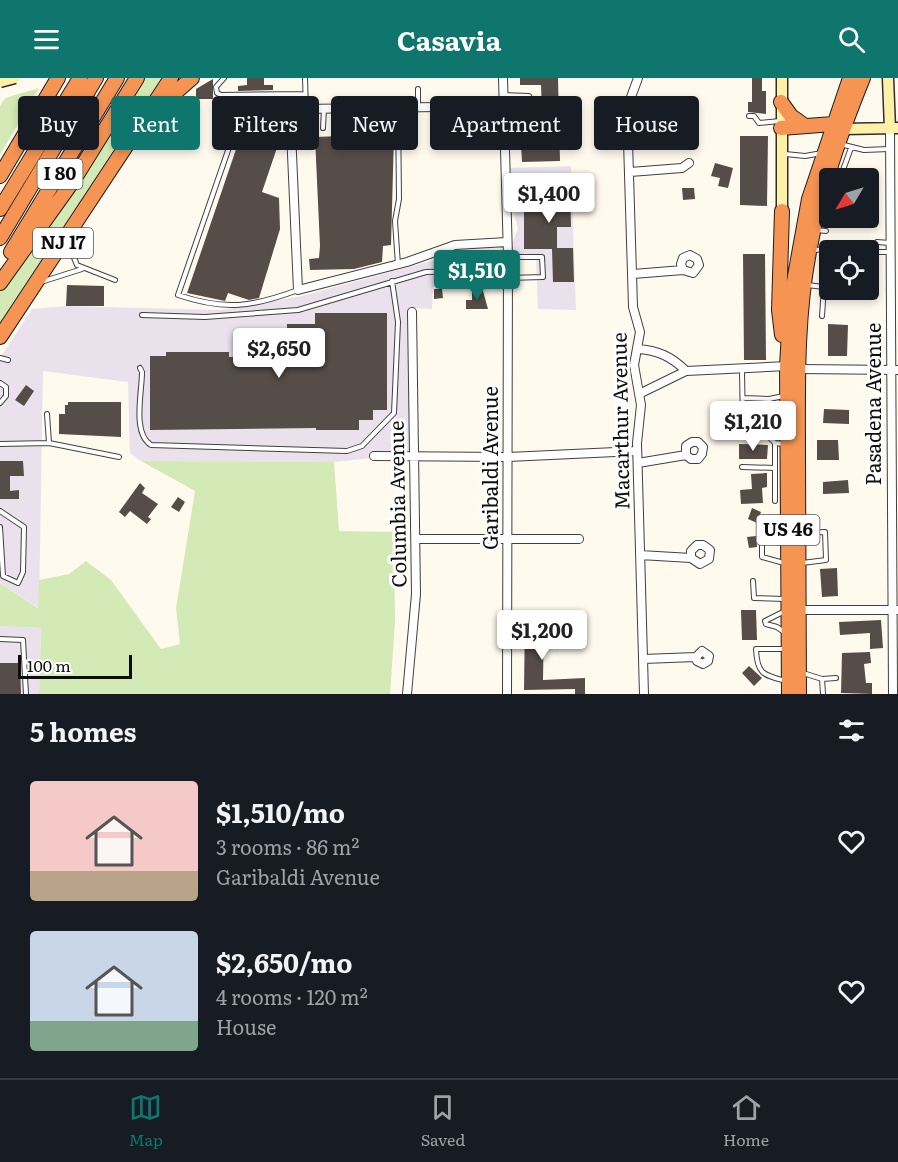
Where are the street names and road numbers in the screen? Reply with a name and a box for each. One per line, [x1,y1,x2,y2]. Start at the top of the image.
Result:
road number: I 80 [38,159,82,189]
road number: NJ 17 [33,228,93,258]
street label: Pasadena Avenue [857,323,887,485]
street label: Macarthur Avenue [602,332,636,510]
street label: Garibaldi Avenue [474,386,504,550]
street label: Columbia Avenue [380,420,412,588]
road number: US 46 [756,515,820,545]

